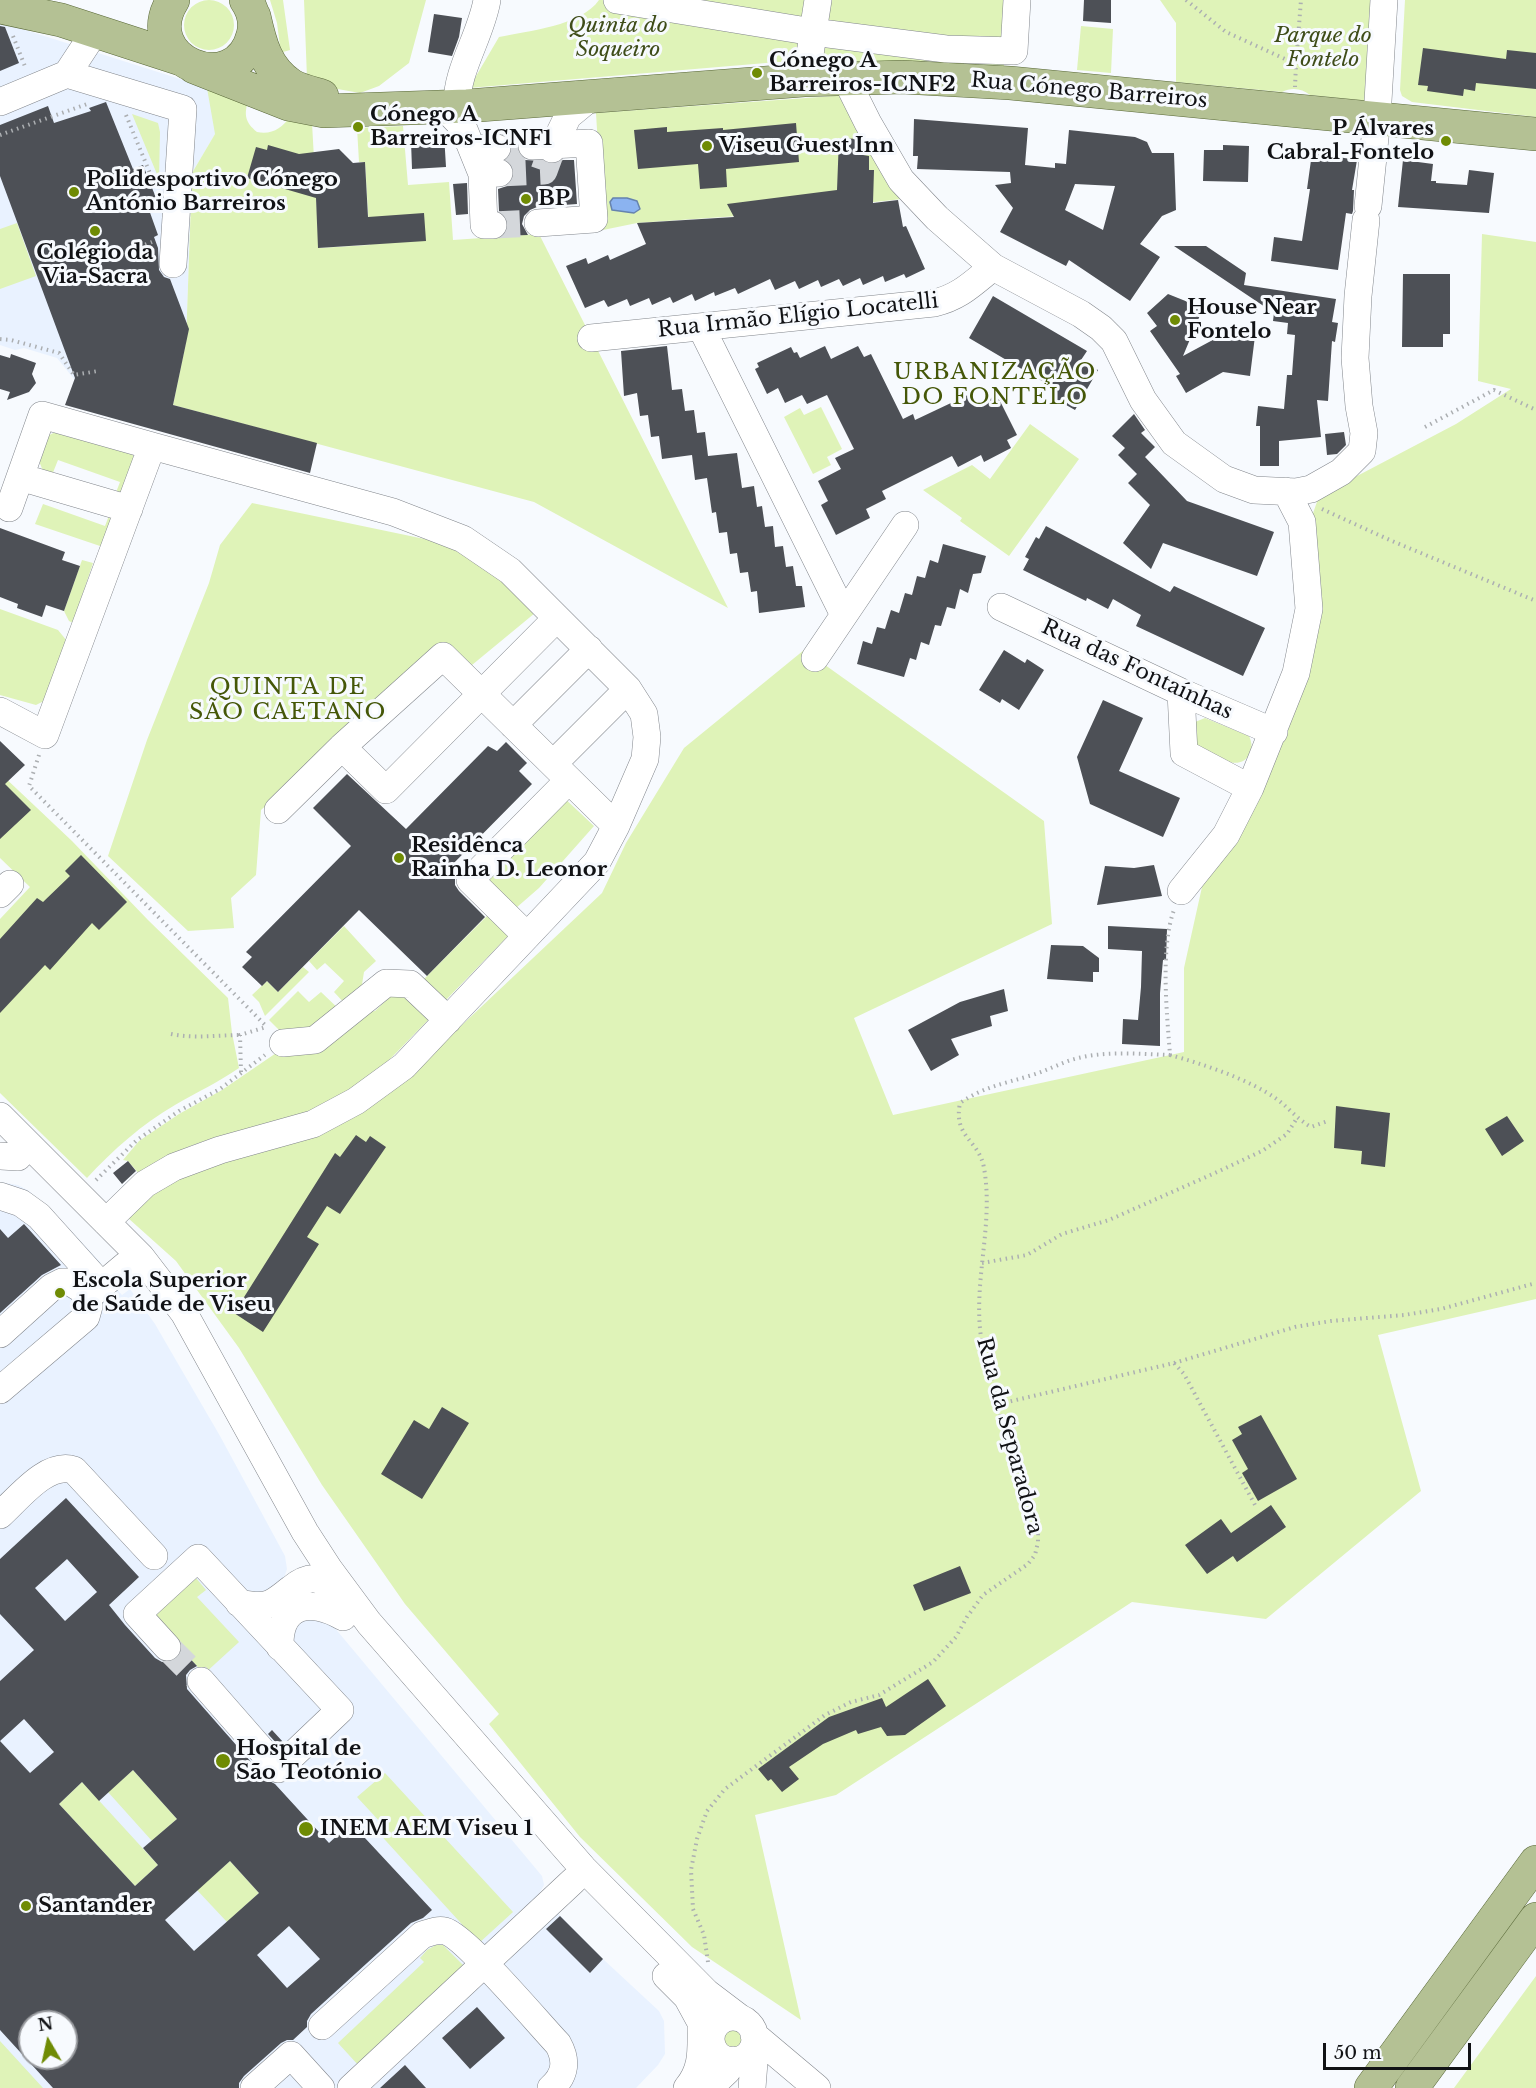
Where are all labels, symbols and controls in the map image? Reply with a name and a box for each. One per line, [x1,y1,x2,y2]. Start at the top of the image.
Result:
park label: Quinta do Soqueiro [568,13,668,63]
park label: Parque do Fontelo [1274,23,1372,73]
place label: Cónego A Barreiros-ICNF2 [769,48,956,98]
marker: Cónego A Barreiros-ICNF2 [750,66,764,80]
street label: Rua Cónego Barreiros [970,68,1208,114]
place label: Cónego A Barreiros-ICNF1 [370,102,552,152]
place label: P Álvares Cabral-Fontelo [1267,116,1434,166]
marker: Cónego A Barreiros-ICNF1 [351,120,365,134]
place label: Viseu Guest Inn [719,133,894,159]
marker: P Álvares Cabral-Fontelo [1439,134,1453,148]
marker: Viseu Guest Inn [700,139,714,153]
place label: Polidesportivo Cónego António Barreiros [86,167,338,217]
marker: Polidesportivo Cónego António Barreiros [67,185,81,199]
place label: BP [538,186,570,212]
marker: BP [519,192,533,206]
marker: Colégio da Via-Sacra [88,224,102,238]
place label: Colégio da Via-Sacra [36,240,154,290]
street label: Rua Irmão Elígio Locatelli [656,289,940,343]
place label: House Near Fontelo [1187,295,1317,345]
marker: House Near Fontelo [1168,313,1182,327]
district label: URBANIZAÇÃO DO FONTELO [893,360,1097,412]
street label: Rua das Fontaínhas [1037,615,1237,725]
district label: QUINTA DE SÃO CAETANO [189,675,387,726]
place label: Residênca Rainha D. Leonor [411,833,607,883]
marker: Residênca Rainha D. Leonor [392,851,406,865]
place label: Escola Superior de Saúde de Viseu [72,1268,271,1318]
marker: Escola Superior de Saúde de Viseu [53,1286,67,1300]
street label: Rua da Separadora [971,1335,1047,1537]
place label: Hospital de São Teotónio [236,1736,382,1786]
marker: Hospital de São Teotónio [214,1752,232,1770]
place label: INEM AEM Viseu 1 [320,1816,533,1842]
marker: INEM AEM Viseu 1 [297,1820,315,1838]
place label: Santander [38,1893,152,1919]
marker: Santander [19,1899,33,1913]
north arrow [18,2010,78,2070]
text: N [36,2013,54,2035]
scale bar [1326,2031,1474,2069]
text: 50 m [1334,2042,1382,2064]

